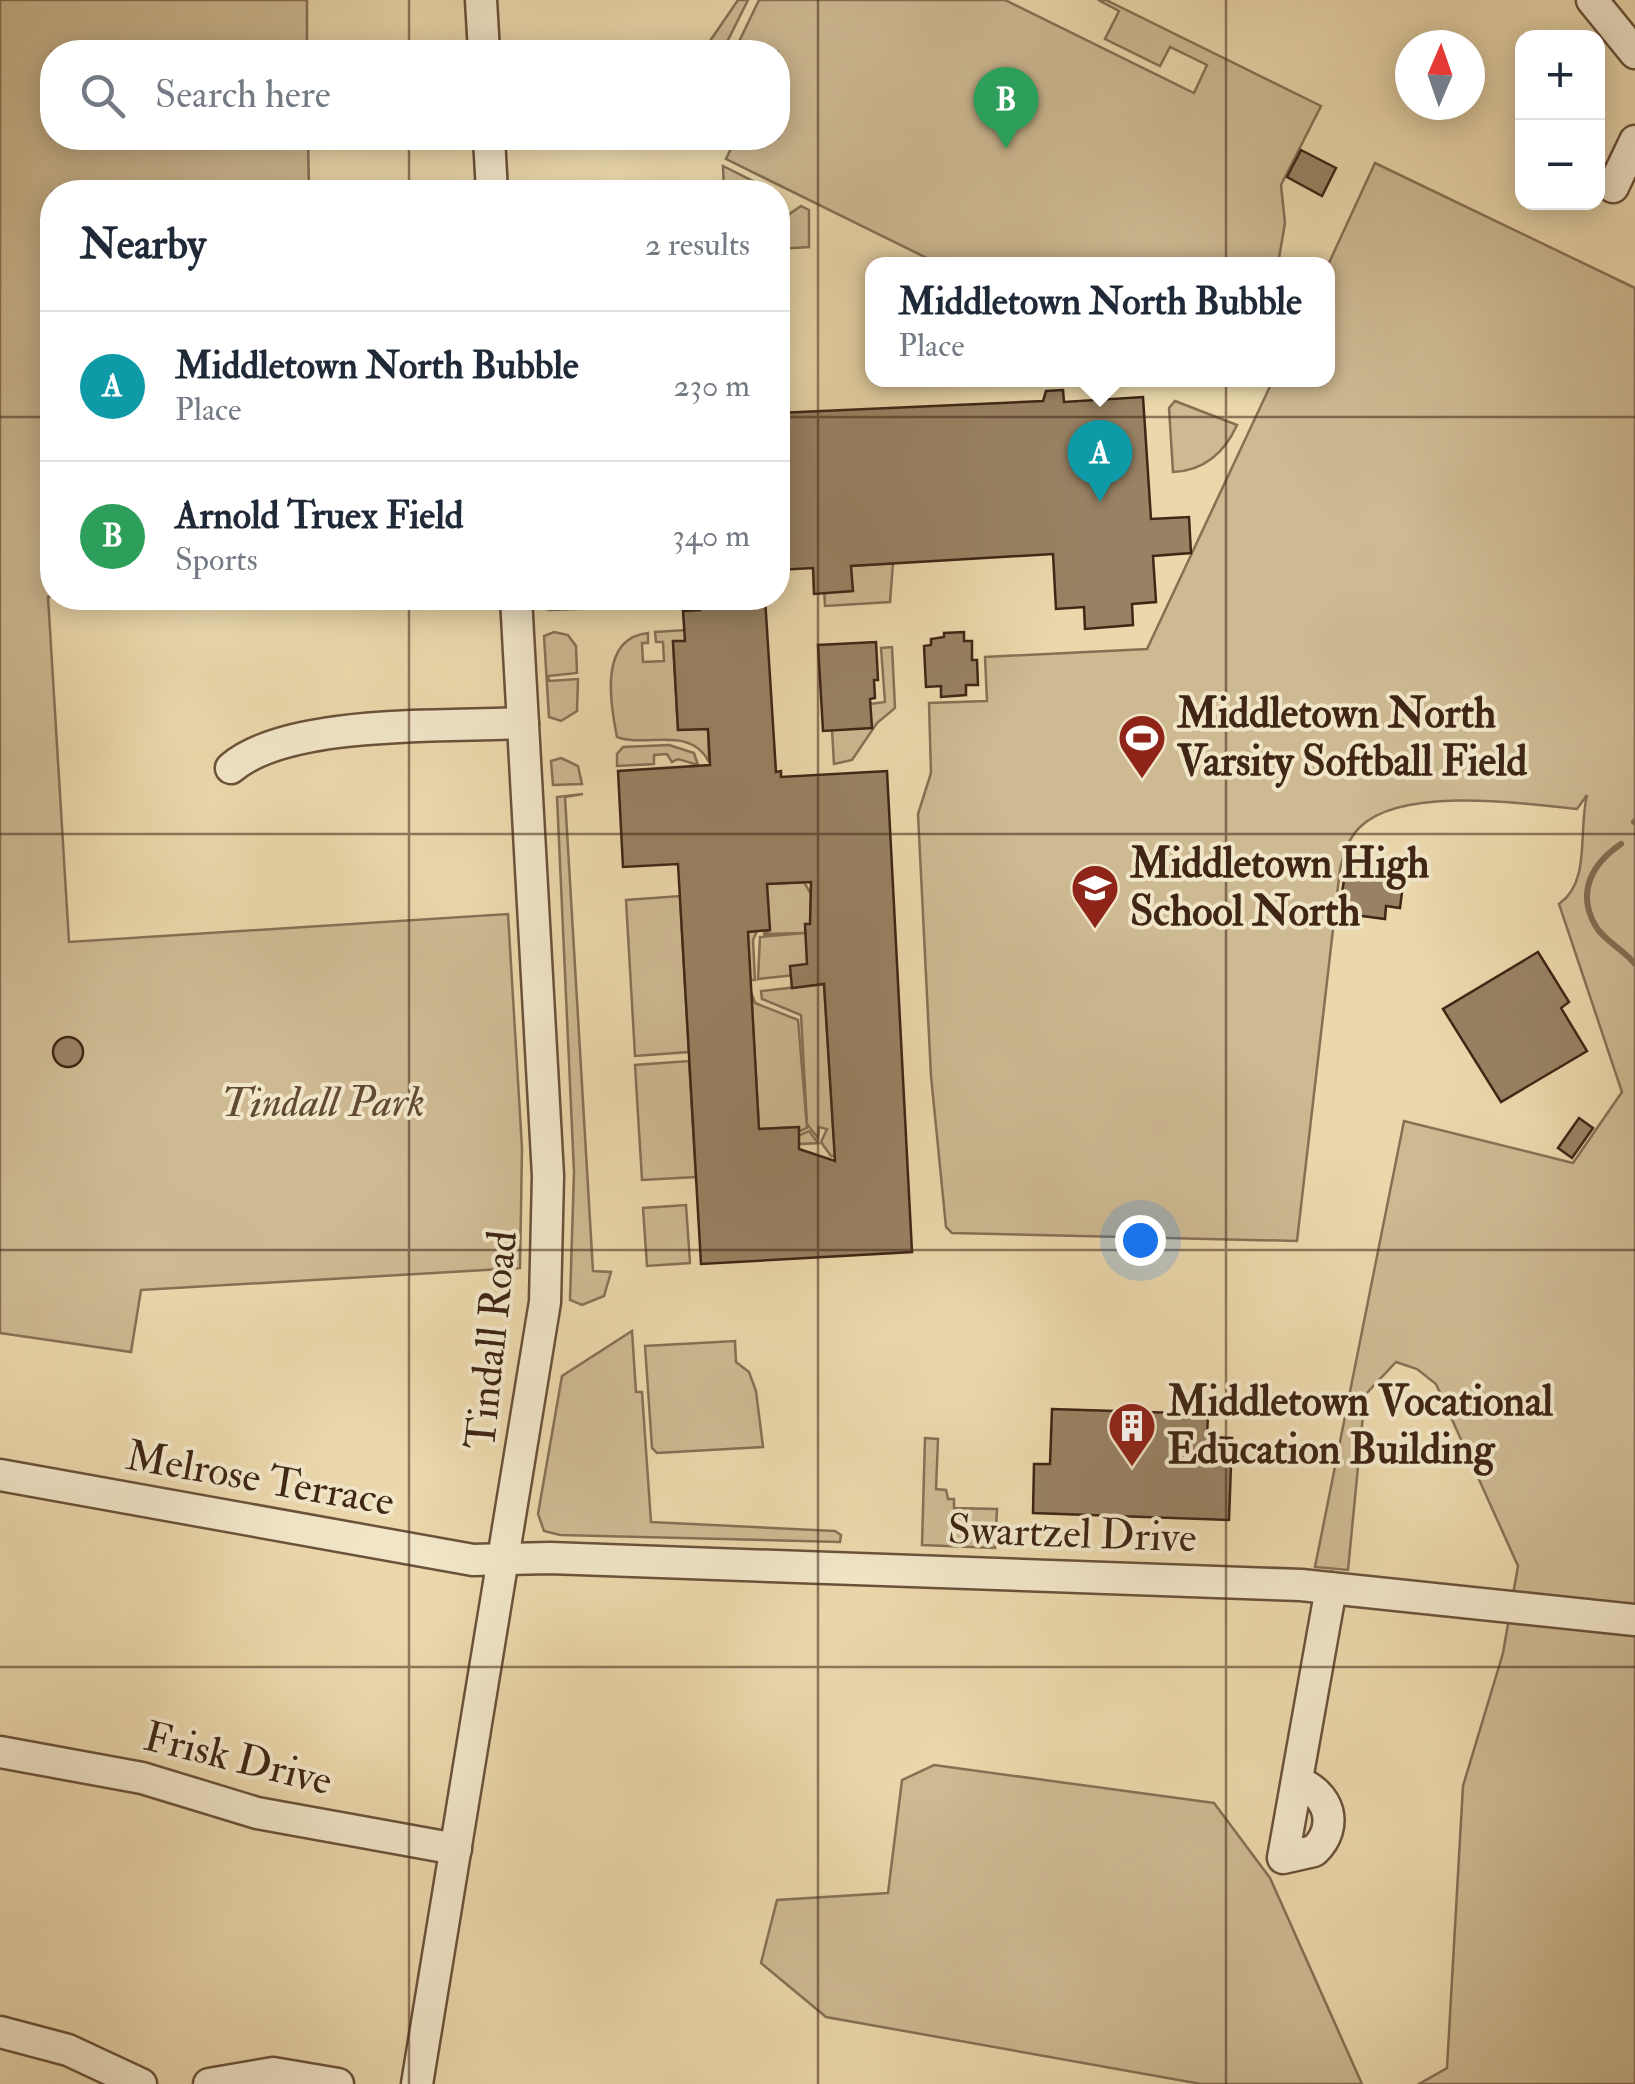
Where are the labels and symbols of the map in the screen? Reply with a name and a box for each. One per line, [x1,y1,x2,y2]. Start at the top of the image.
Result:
north arrow [1395,30,1485,120]
pin: B [974,66,1038,149]
pin: A [1068,420,1132,502]
place label: Middletown North Varsity Softball Field [1176,688,1528,789]
sports icon: Middletown North Varsity Softball Field [1116,712,1168,780]
place label: Middletown High School North [1129,838,1429,938]
school or university icon: Middletown High School North [1069,862,1121,930]
park label: Tindall Park [221,1077,425,1129]
your location [1115,1215,1166,1266]
street label: Tindall Road [455,1228,529,1452]
place label: Middletown Vocational Education Building [1166,1376,1553,1476]
building icon: Middletown Vocational Education Building [1106,1400,1158,1468]
street label: Melrose Terrace [122,1430,398,1528]
street label: Swartzel Drive [947,1504,1197,1564]
street label: Frisk Drive [139,1711,337,1807]

